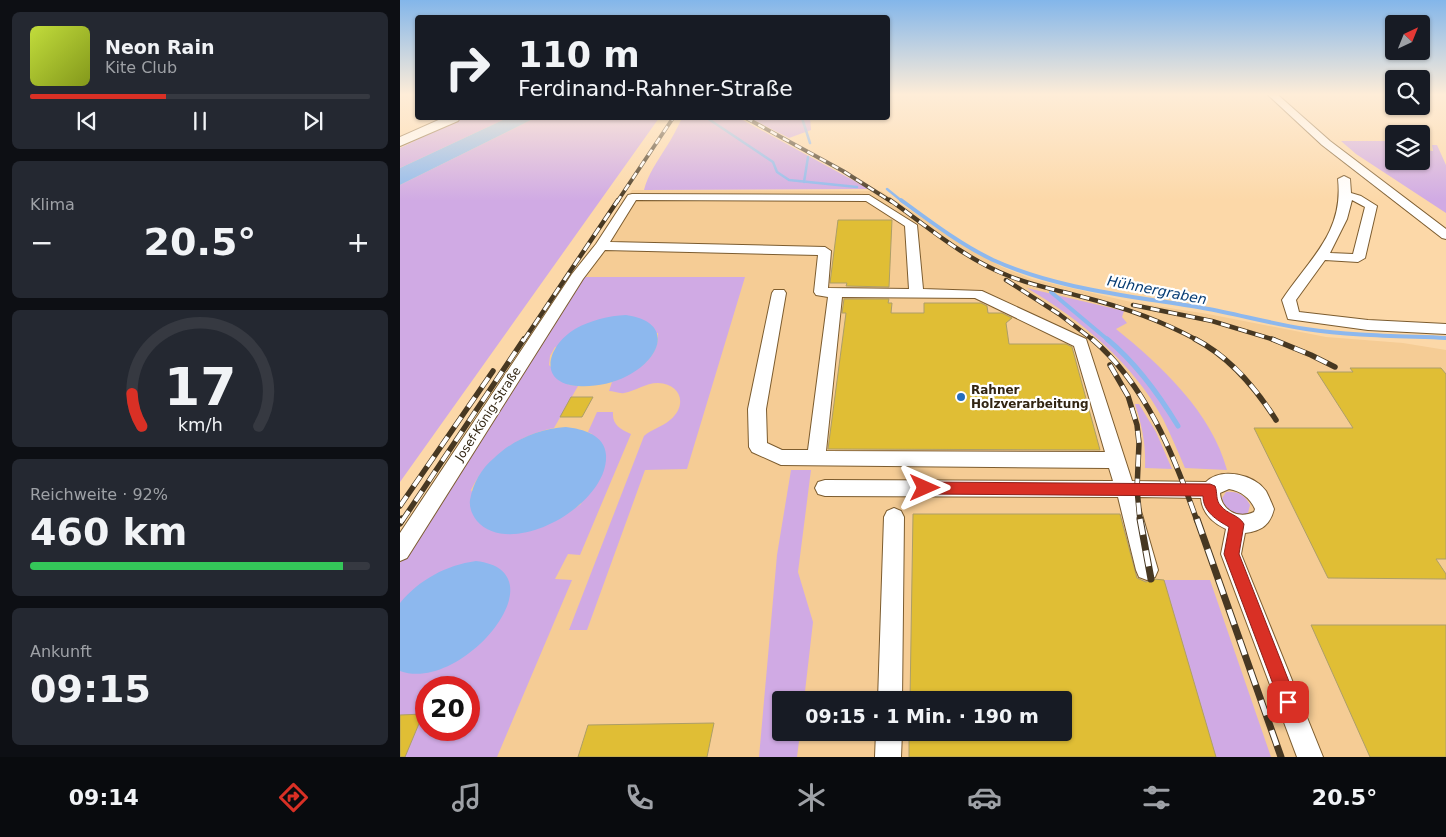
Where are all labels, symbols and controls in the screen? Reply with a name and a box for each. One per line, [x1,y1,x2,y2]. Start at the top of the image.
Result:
north arrow [1385,15,1430,60]
map controls [1385,15,1430,170]
icon: right [435,35,500,100]
text: 110 m [518,35,640,75]
text: Neon Rain [105,36,214,58]
text: Kite Club [105,58,177,77]
button: search [1385,70,1430,115]
text: Ferdinand-Rahner-Straße [518,76,793,101]
icon: previous [73,107,101,135]
icon: pause [186,107,214,135]
icon: next [299,107,327,135]
button: layers [1385,125,1430,170]
text: Klima [30,195,75,214]
text: 20.5° [144,220,256,264]
text: − [30,226,53,259]
text: + [347,226,370,259]
water label: Hühnergraben [1106,272,1208,308]
text: 17 [164,357,236,417]
street label: Josef-König-Straße [452,364,524,465]
place label: Rahner Holzverarbeitung [971,383,1089,411]
marker: Rahner Holzverarbeitung [955,391,967,403]
text: km/h [177,414,223,435]
position arrow [898,461,950,513]
text: Reichweite · 92% [30,485,168,504]
text: 460 km [30,510,187,554]
text: Ankunft [30,642,92,661]
text: 09:15 [30,667,151,711]
speed limit sign: 20 [415,676,480,741]
pin [1267,681,1309,723]
icon: arrive [1274,688,1302,716]
text: 09:15 · 1 Min. · 190 m [805,705,1039,727]
icon: directions [276,780,311,815]
icon: music [449,780,484,815]
icon: phone [622,780,657,815]
icon: climate [794,780,829,815]
icon: car [967,780,1002,815]
icon: filters [1139,780,1174,815]
text: 09:14 [69,785,139,810]
text: 20.5° [1312,785,1377,810]

